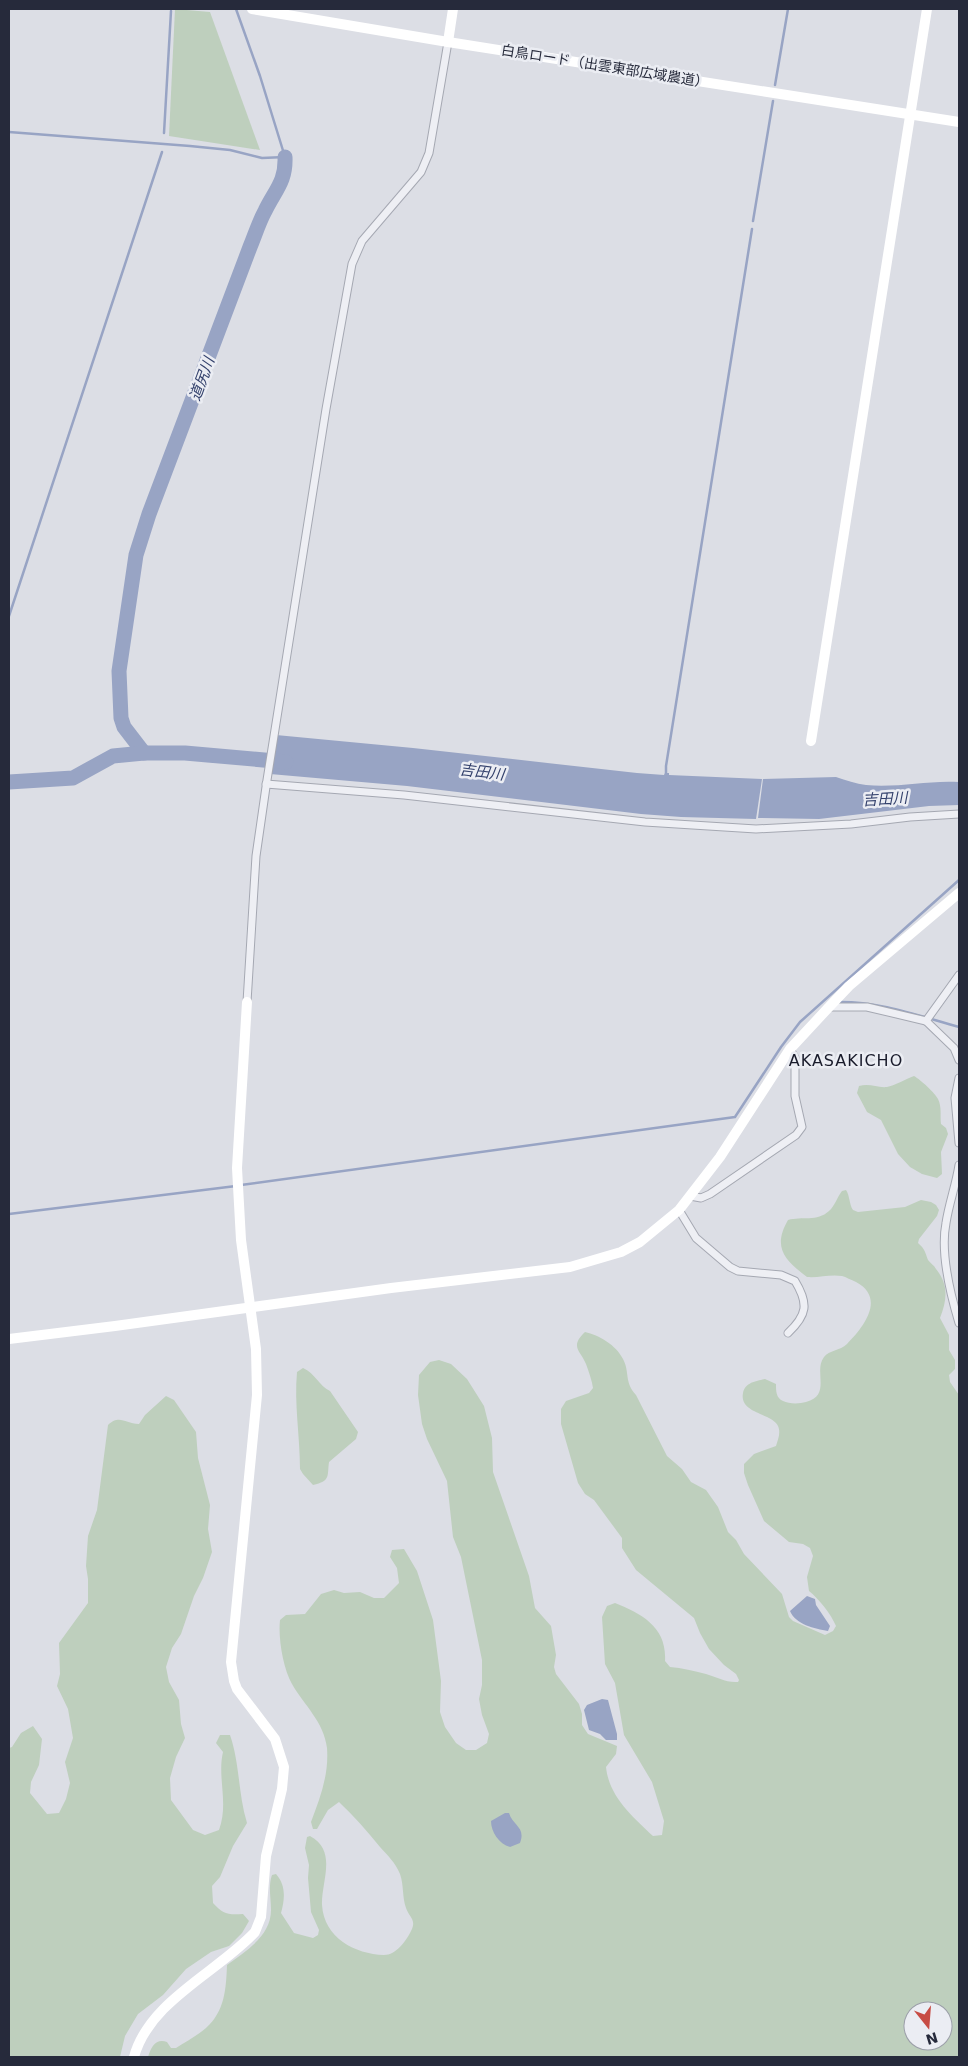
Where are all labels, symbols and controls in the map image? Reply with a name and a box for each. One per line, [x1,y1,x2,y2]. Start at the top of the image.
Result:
street label: 白鳥ロード（出雲東部広域農道） [500,42,710,90]
water label: 道尻川 [186,353,219,403]
water label: 吉田川 [459,760,507,784]
water label: 吉田川 [862,789,910,809]
district label: AKASAKICHO [789,1051,903,1070]
north arrow [903,2001,953,2051]
text: N [924,2029,940,2048]

